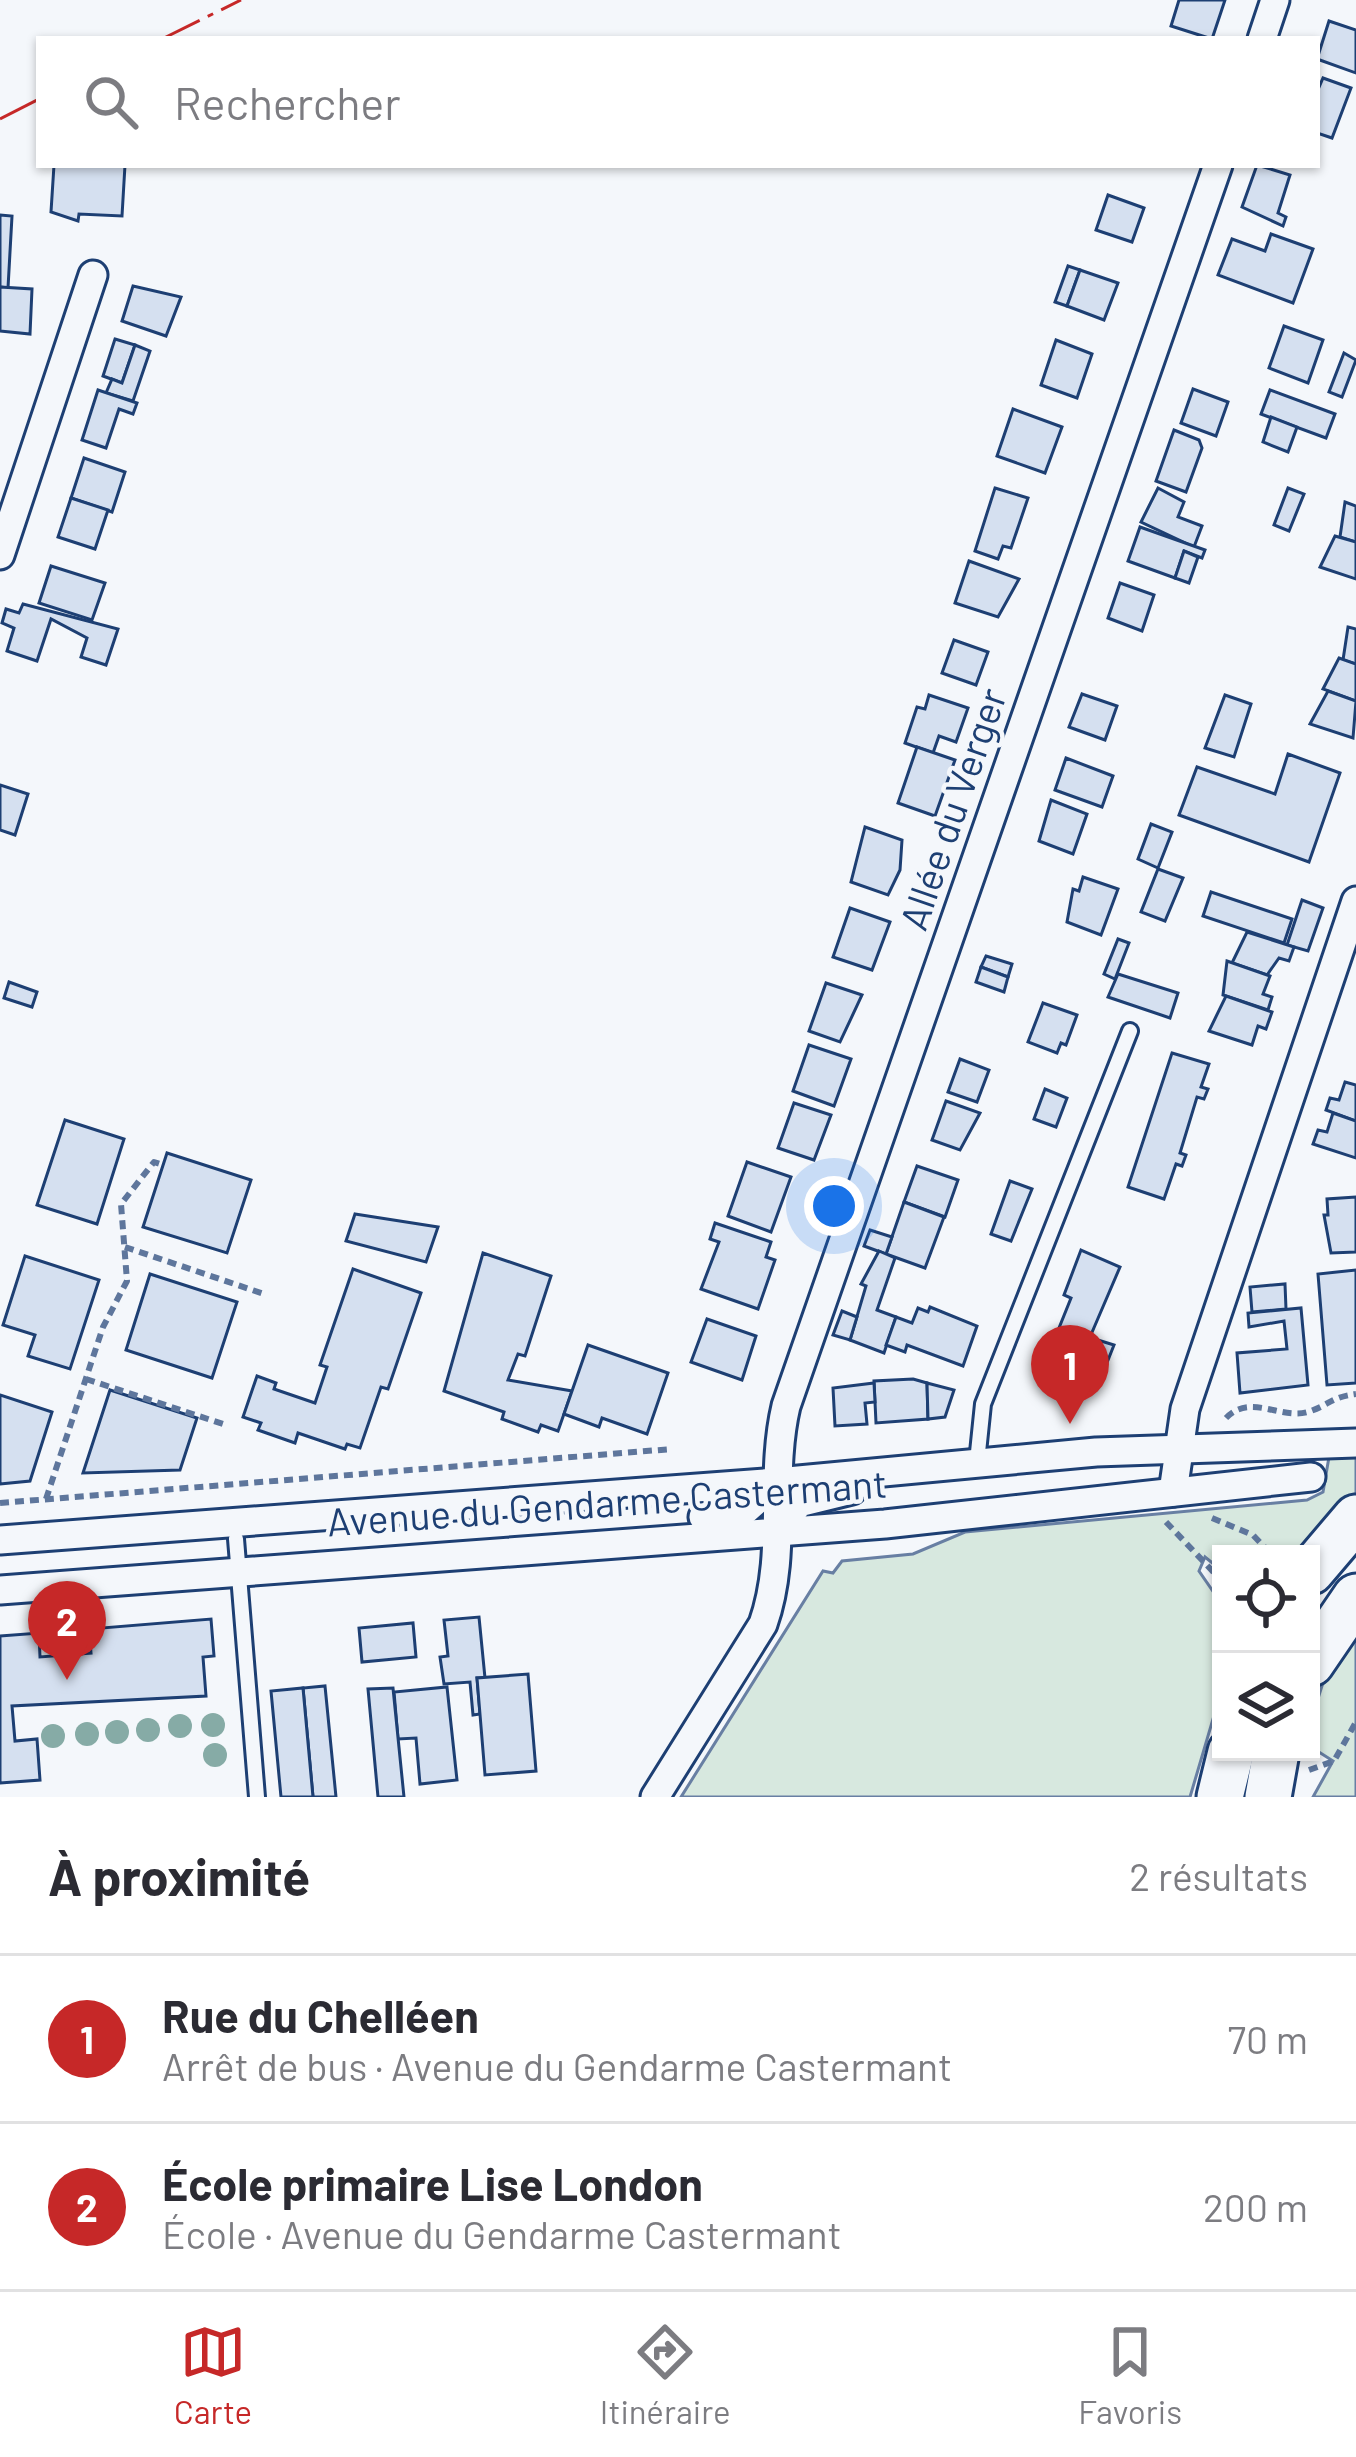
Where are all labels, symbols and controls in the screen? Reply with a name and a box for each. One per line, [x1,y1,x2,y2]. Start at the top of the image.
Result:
search box [36,36,1320,168]
icon: search [78,69,144,135]
text: Rechercher [174,75,401,129]
street label: Allée du Verger [888,682,1015,935]
your location [804,1176,864,1236]
pin: 1 [1031,1325,1109,1424]
street label: Avenue du Gendarme Castermant [325,1458,888,1545]
map controls [1212,1545,1320,1761]
button: locate [1212,1545,1320,1653]
pin: 2 [28,1581,106,1680]
button: layers [1212,1653,1320,1761]
text: À proximité [48,1845,310,1906]
text: 2 résultats [1129,1852,1308,1899]
text: Rue du Chelléen [162,1988,479,2042]
text: 1 [80,2015,94,2062]
text: 70 m [1227,2015,1308,2062]
text: Arrêt de bus · Avenue du Gendarme Castermant [162,2042,952,2089]
text: École primaire Lise London [162,2156,703,2210]
text: 2 [76,2183,98,2230]
text: 200 m [1203,2183,1308,2230]
text: École · Avenue du Gendarme Castermant [162,2210,842,2257]
tab: Carte [174,2319,252,2431]
tab: Itinéraire [600,2319,731,2431]
tab: Favoris [1078,2319,1182,2431]

